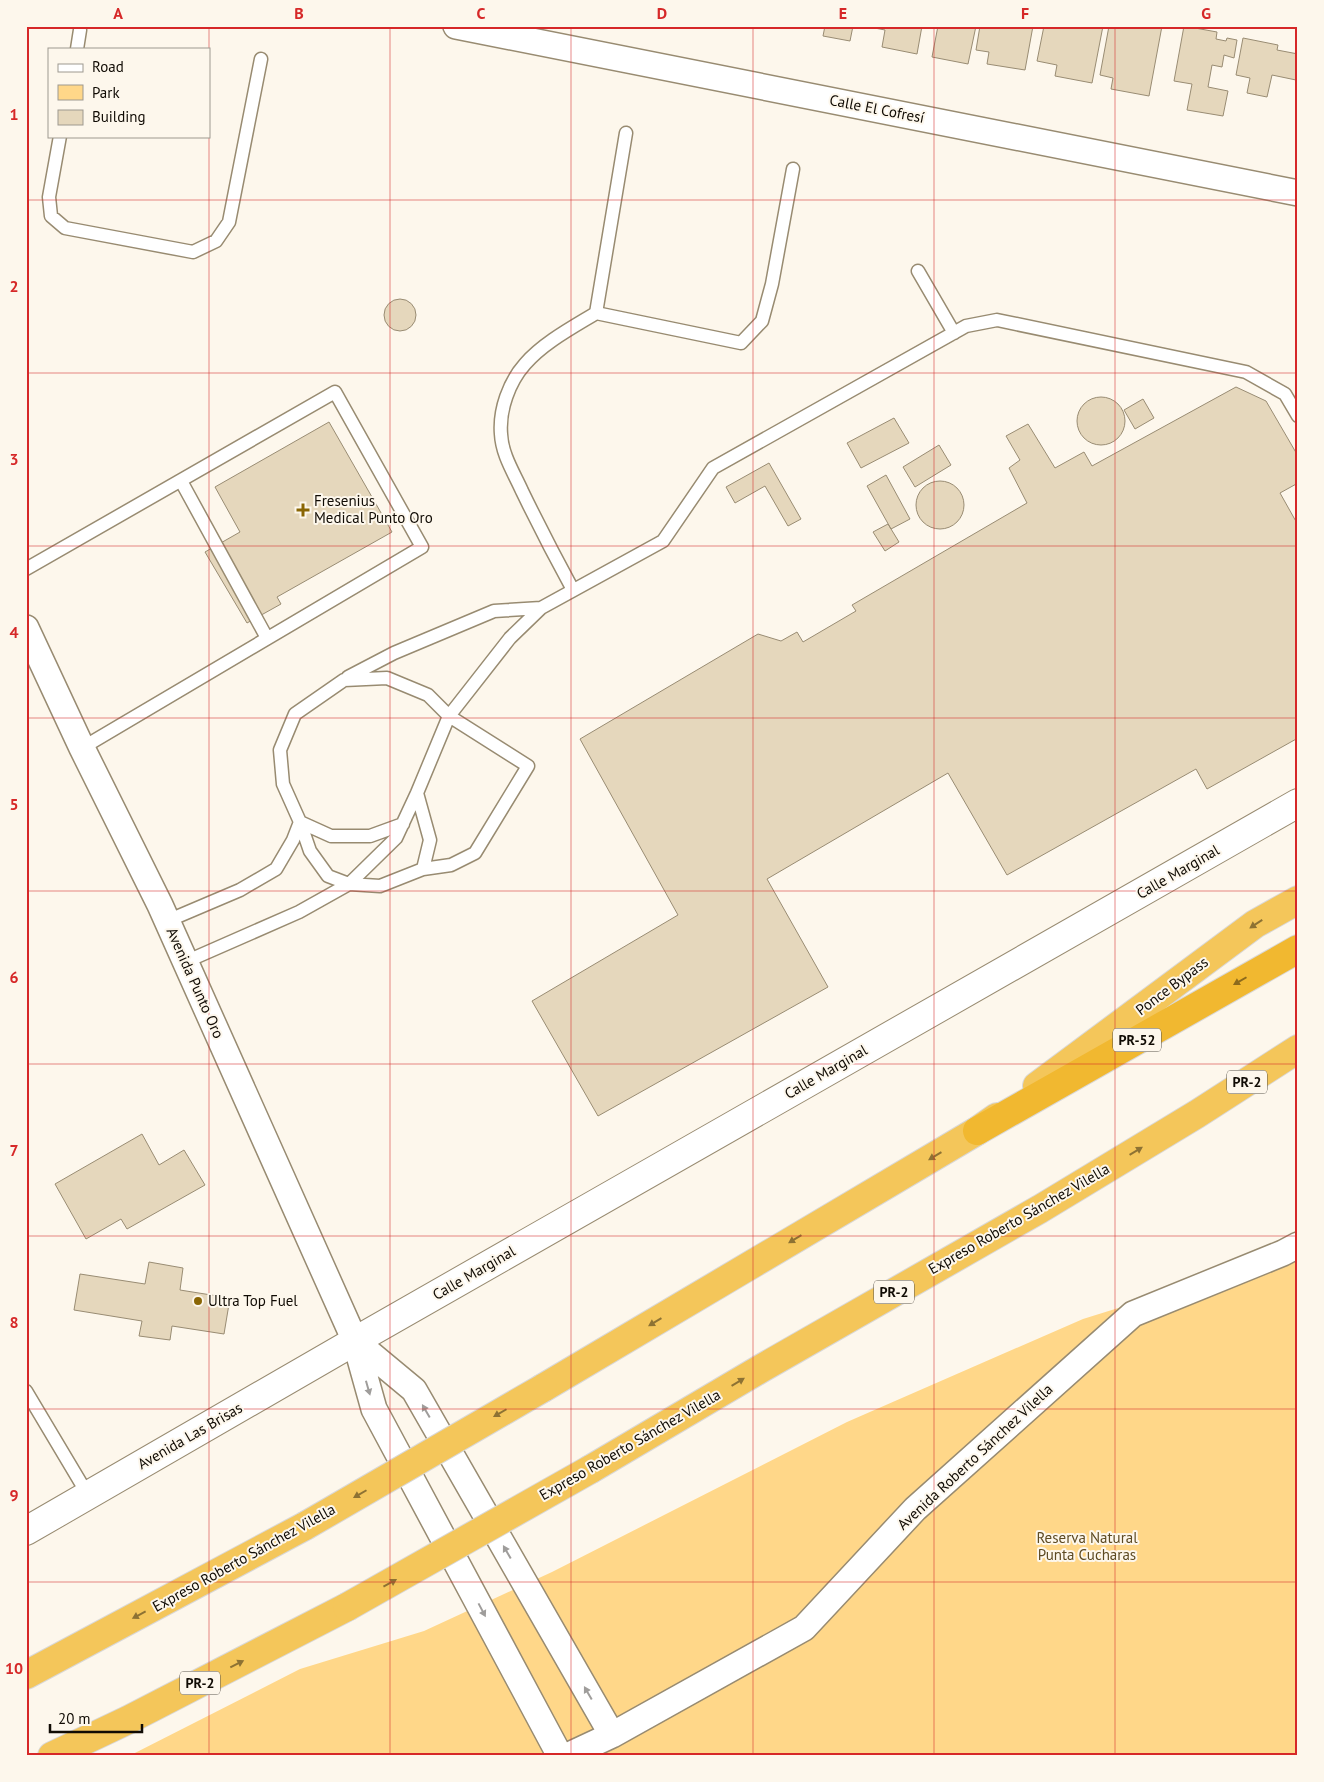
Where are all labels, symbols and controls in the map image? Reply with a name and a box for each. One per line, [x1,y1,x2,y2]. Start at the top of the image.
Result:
text: A [113,3,123,23]
text: B [294,3,304,23]
text: C [477,3,486,23]
text: D [657,3,667,23]
text: E [839,3,847,23]
text: F [1021,3,1029,23]
text: G [1201,3,1211,23]
legend [48,48,210,138]
text: Road [92,57,124,76]
text: Park [92,83,120,102]
street label: Calle El Cofresí [828,90,926,127]
text: 1 [9,104,19,124]
text: Building [92,107,146,126]
text: 2 [9,276,19,296]
text: 3 [9,449,19,469]
place label: Fresenius Medical Punto Oro [314,491,433,527]
marker: Fresenius Medical Punto Oro [296,503,310,517]
text: 4 [9,622,19,642]
text: 5 [9,794,19,814]
street label: Calle Marginal [1133,840,1223,903]
one-way arrow [1249,919,1262,929]
street label: Avenida Punto Oro [163,924,228,1041]
street label: Ponce Bypass [1132,952,1212,1019]
text: 6 [9,967,19,987]
one-way arrow [1233,976,1246,985]
road number: PR-52 [1113,1028,1161,1052]
street label: Calle Marginal [781,1040,871,1103]
road number: PR-2 [1227,1070,1267,1094]
text: 7 [9,1140,19,1160]
one-way arrow [1129,1146,1142,1155]
one-way arrow [928,1152,941,1161]
street label: Expreso Roberto Sánchez Vilella [925,1159,1113,1278]
one-way arrow [788,1234,802,1243]
street label: Calle Marginal [429,1241,519,1304]
road number: PR-2 [874,1280,914,1304]
place label: Ultra Top Fuel [208,1291,298,1310]
marker: Ultra Top Fuel [192,1295,204,1307]
text: 8 [9,1312,19,1332]
one-way arrow [649,1317,662,1326]
one-way arrow [731,1377,745,1386]
street label: Avenida Roberto Sánchez Vilella [893,1380,1056,1534]
one-way arrow [364,1381,372,1396]
street label: Expreso Roberto Sánchez Vilella [536,1385,724,1504]
street label: Avenida Las Brisas [134,1398,246,1473]
one-way arrow [421,1405,430,1418]
one-way arrow [494,1408,507,1417]
text: 9 [9,1485,19,1505]
one-way arrow [352,1490,367,1498]
street label: Expreso Roberto Sánchez Vilella [149,1499,338,1616]
park label: Reserva Natural Punta Cucharas [1036,1528,1138,1564]
one-way arrow [502,1545,511,1559]
one-way arrow [382,1579,397,1587]
one-way arrow [478,1603,486,1617]
one-way arrow [131,1611,146,1619]
text: 10 [5,1658,23,1678]
one-way arrow [229,1660,244,1668]
road number: PR-2 [180,1672,220,1695]
one-way arrow [584,1685,592,1700]
scale bar [50,1702,142,1734]
text: 20 m [58,1709,91,1728]

